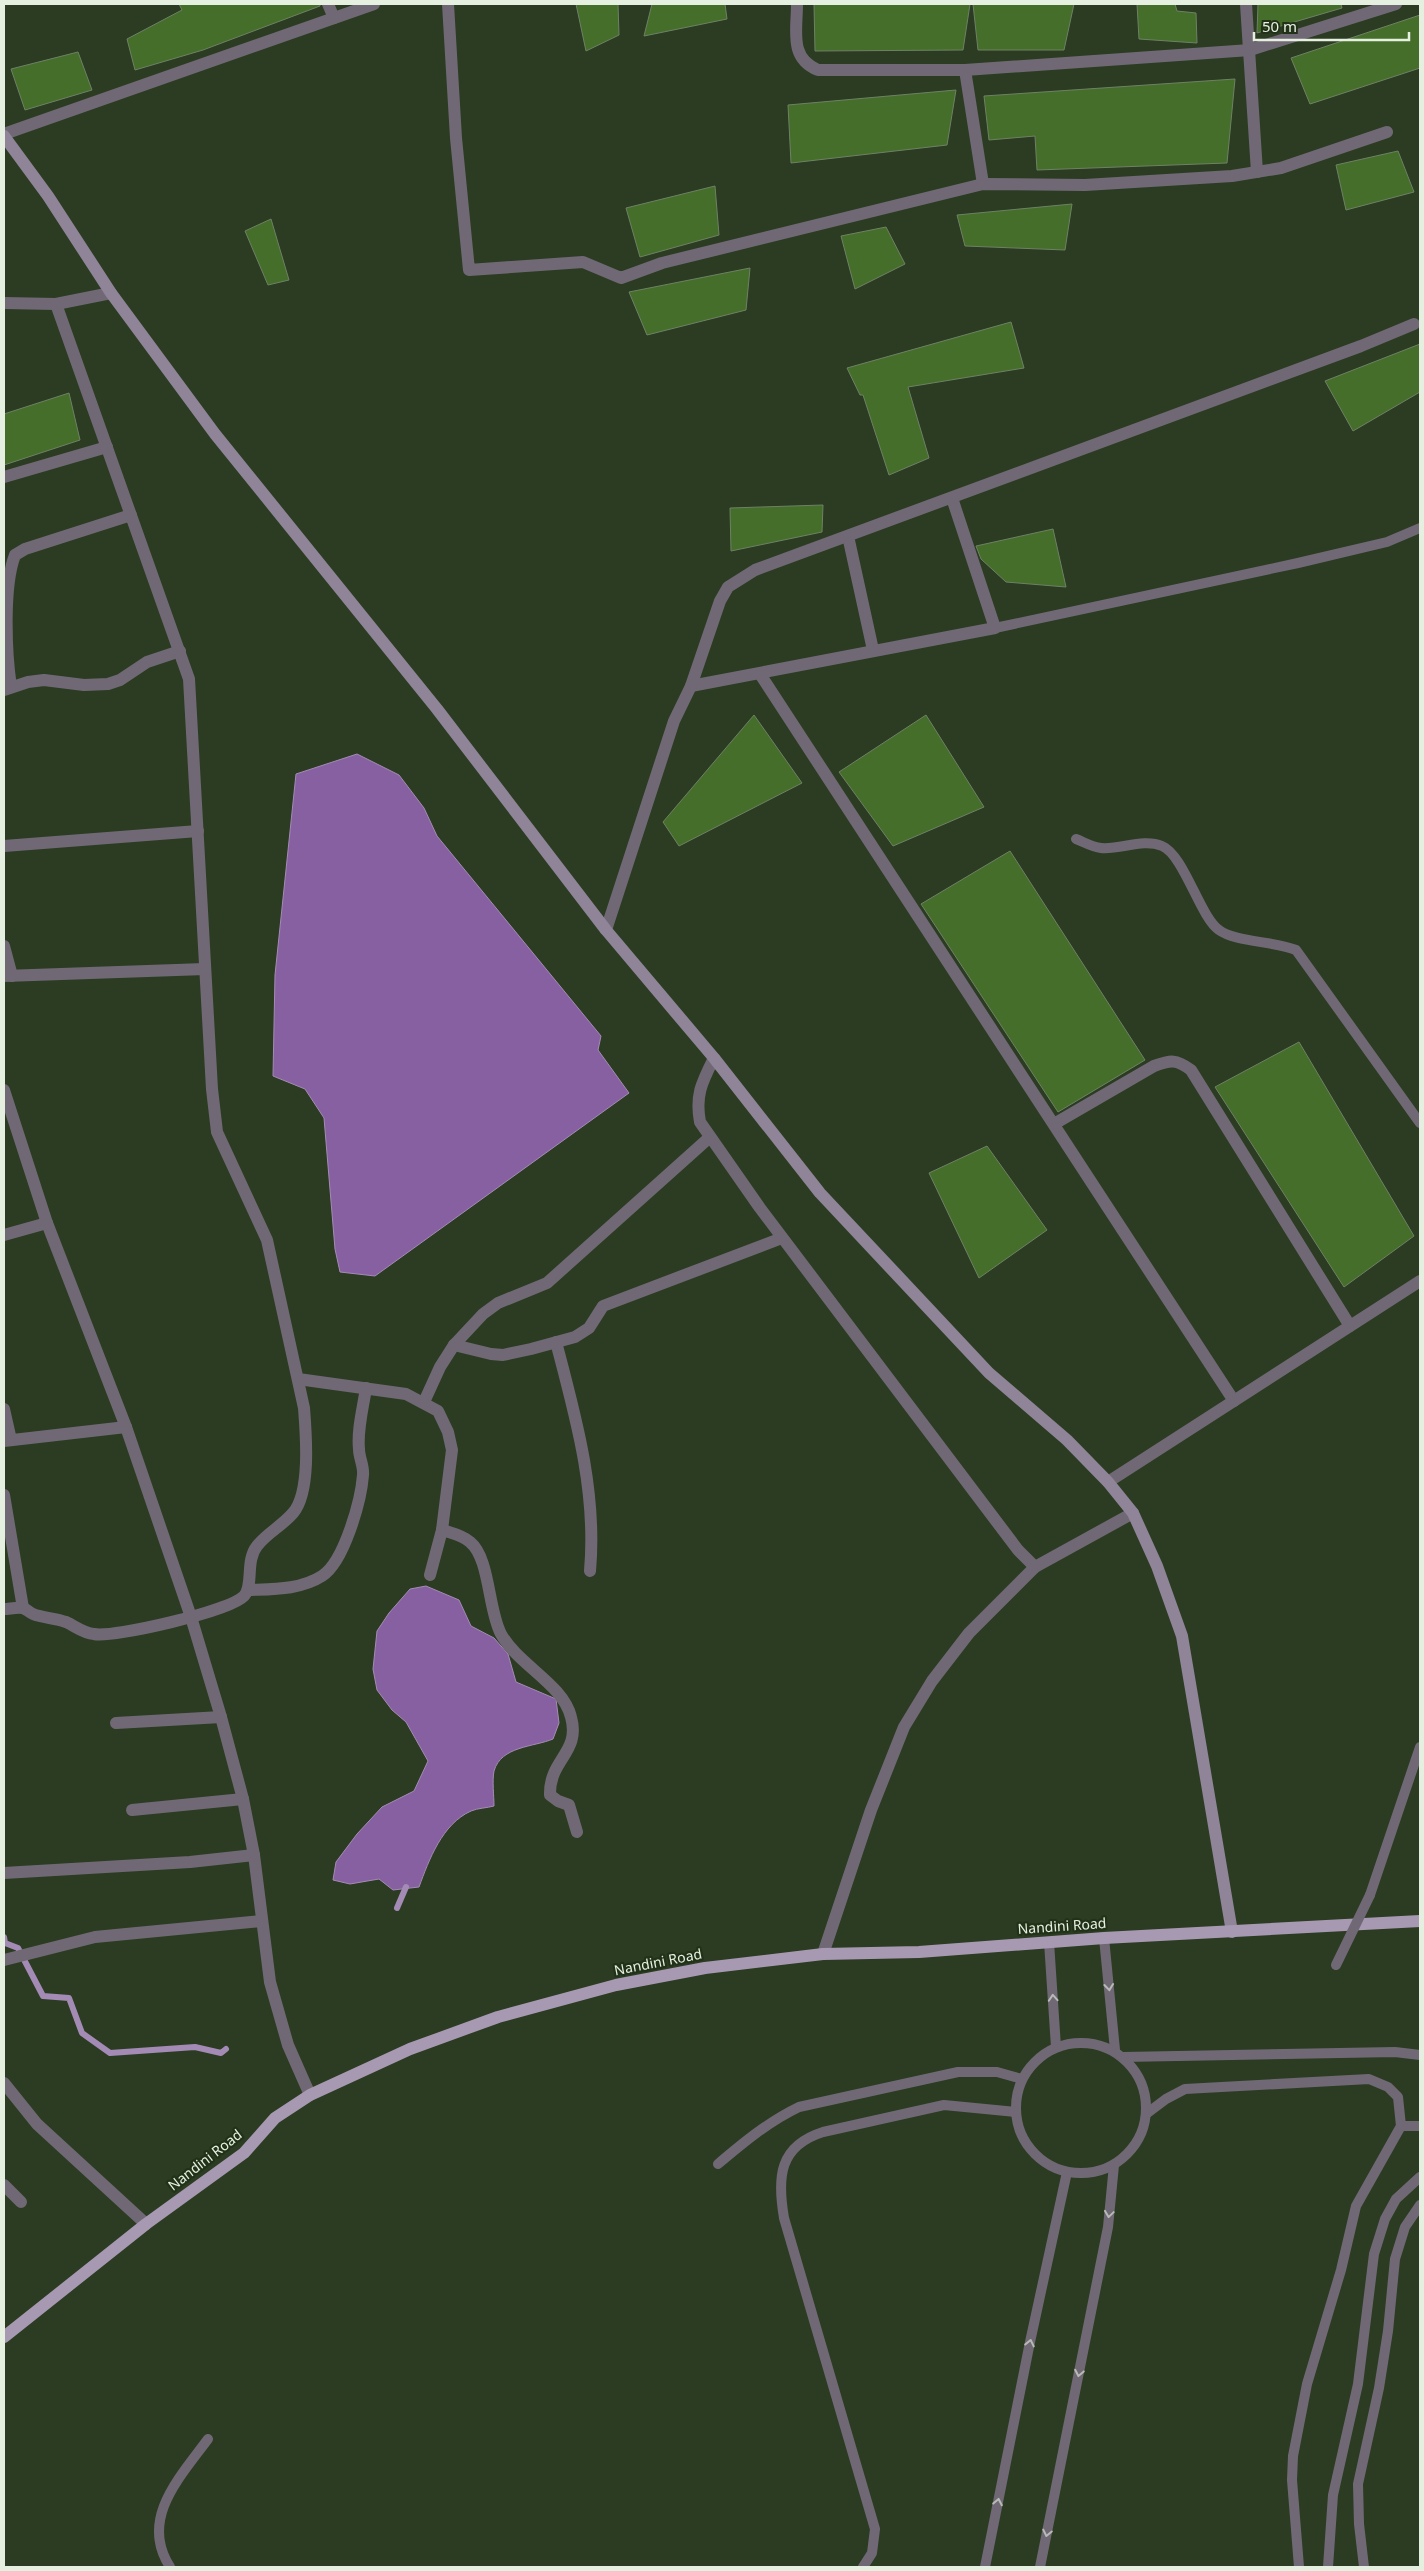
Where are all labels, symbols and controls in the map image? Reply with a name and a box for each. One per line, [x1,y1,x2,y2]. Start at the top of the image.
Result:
scale bar [1254,10,1409,42]
text: 50 m [1262,16,1297,36]
street label: Nandini Road [1017,1913,1107,1938]
street label: Nandini Road [612,1944,703,1979]
one-way arrow [1103,1983,1114,1991]
one-way arrow [1047,1994,1058,2002]
street label: Nandini Road [164,2125,246,2194]
one-way arrow [1105,2209,1115,2218]
one-way arrow [1024,2339,1035,2347]
one-way arrow [1074,2369,1085,2378]
one-way arrow [992,2498,1002,2507]
one-way arrow [1043,2528,1053,2537]

